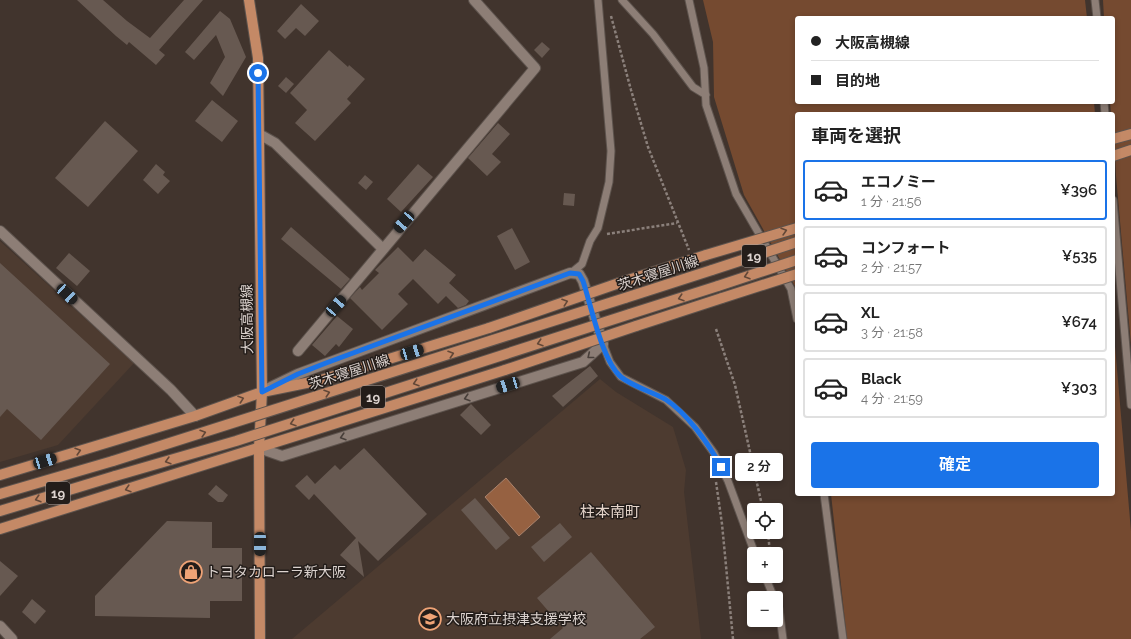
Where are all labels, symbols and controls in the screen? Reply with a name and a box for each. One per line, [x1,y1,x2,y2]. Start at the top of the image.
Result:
text: 大阪高槻線 [835,34,910,52]
route start [249,64,267,82]
text: 目的地 [835,72,880,90]
text: 車両を選択 [811,125,901,146]
icon: car [813,172,849,208]
text: エコノミー [861,173,936,191]
text: ¥396 [1060,181,1097,199]
text: 1 分 · 21:56 [861,194,922,209]
car [392,209,416,235]
one-way arrow [780,227,787,236]
icon: car [813,238,849,274]
text: コンフォート [861,239,951,257]
road number: 19 [742,245,766,267]
text: ¥535 [1062,247,1097,265]
street label: 茨木寝屋川線 [616,252,700,294]
text: 2 分 · 21:57 [861,260,922,275]
one-way arrow [743,272,750,280]
car [54,281,80,307]
street label: 大阪高槻線 [238,284,256,354]
car [324,293,348,319]
one-way arrow [677,293,684,302]
one-way arrow [562,298,569,306]
icon: car [813,304,849,340]
text: XL [861,304,879,322]
text: ¥674 [1061,313,1097,331]
text: 3 分 · 21:58 [861,325,923,340]
one-way arrow [537,338,544,347]
car [399,343,425,361]
one-way arrow [448,350,455,359]
street label: 茨木寝屋川線 [307,351,391,393]
one-way arrow [587,352,594,359]
icon: car [813,370,849,406]
text: Black [861,370,901,388]
car [495,376,521,394]
one-way arrow [413,378,420,387]
text: ¥303 [1061,379,1097,397]
road number: 19 [361,386,385,408]
one-way arrow [324,389,331,398]
text: 4 分 · 21:59 [861,391,923,406]
one-way arrow [464,393,471,402]
one-way arrow [238,395,245,404]
one-way arrow [289,418,296,427]
one-way arrow [200,429,207,437]
one-way arrow [340,432,347,441]
button: 確定 [811,442,1099,488]
one-way arrow [74,447,81,456]
car [32,452,58,470]
callout: 2 分 [735,453,783,481]
one-way arrow [165,456,171,464]
route end [712,458,730,476]
text: 2 分 [747,459,771,474]
road number: 19 [46,482,70,504]
one-way arrow [125,484,132,493]
one-way arrow [35,494,42,503]
district label: 柱本南町 [580,503,640,521]
map controls [747,503,783,627]
button: locate [747,503,783,539]
car [254,532,266,556]
button: + [747,547,783,583]
shop icon: トヨタカローラ新大阪 [178,559,204,585]
place label: トヨタカローラ新大阪 [206,564,346,580]
button: − [747,591,783,627]
school or university icon: 大阪府立摂津支援学校 [417,606,443,632]
place label: 大阪府立摂津支援学校 [446,611,586,627]

